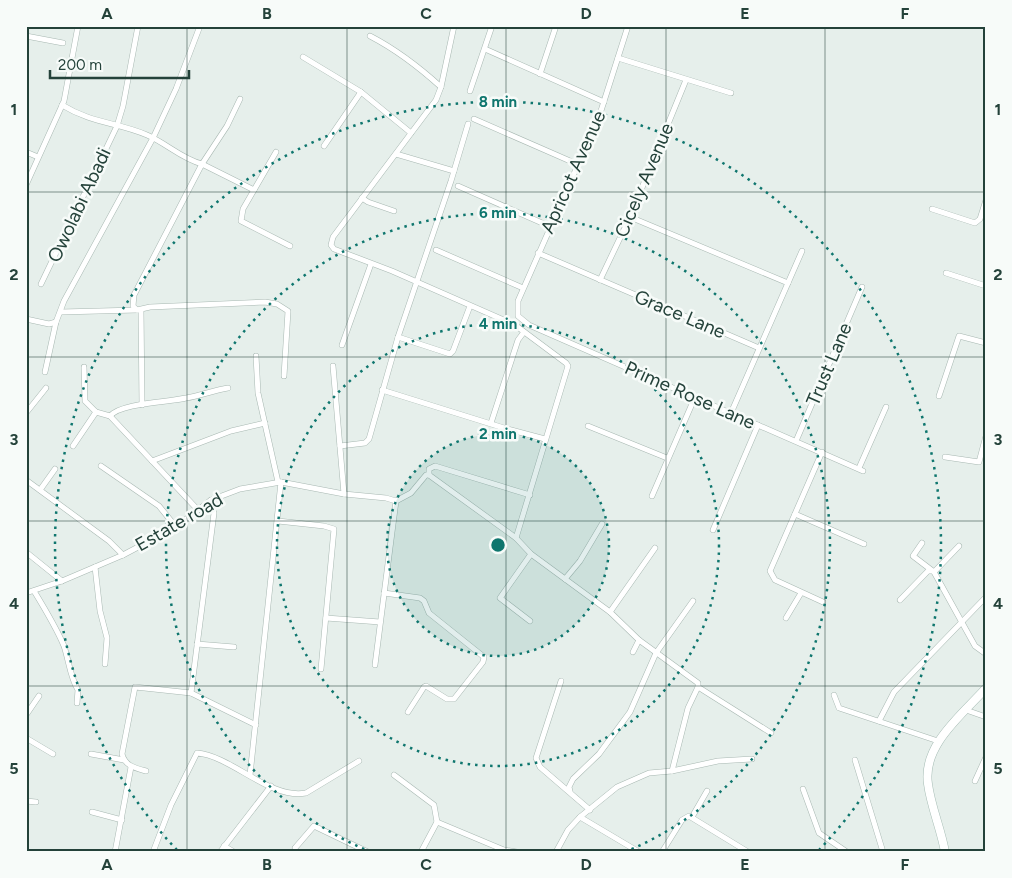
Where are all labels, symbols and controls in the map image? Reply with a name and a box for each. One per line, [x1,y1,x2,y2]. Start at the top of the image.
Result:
text: A [101,4,113,23]
text: B [262,4,272,23]
text: C [420,4,432,23]
text: D [580,4,592,23]
text: E [740,4,750,23]
text: F [901,4,910,23]
scale bar [50,48,189,80]
text: 200 m [58,56,102,74]
text: 8 min [479,93,517,111]
text: 1 [11,100,17,119]
text: 1 [995,100,1001,119]
street label: Apricot Avenue [536,107,610,237]
street label: Cicely Avenue [610,119,678,241]
street label: Owolabi Abadi [42,144,116,266]
text: 6 min [479,204,517,222]
text: 2 [9,265,19,284]
text: 2 [993,265,1003,284]
street label: Grace Lane [631,285,729,343]
text: 4 min [479,315,517,333]
street label: Trust Lane [801,319,857,409]
street label: Prime Rose Lane [621,356,759,434]
text: 2 min [479,425,517,443]
text: 3 [10,430,19,449]
text: 3 [994,430,1003,449]
street label: Estate road [131,488,227,556]
centre of rings [489,536,507,554]
text: 4 [9,594,19,613]
text: 4 [993,594,1003,613]
text: 5 [9,759,19,778]
text: 5 [993,759,1003,778]
text: A [101,855,113,874]
text: B [262,855,272,874]
text: C [420,855,432,874]
text: D [580,855,592,874]
text: E [740,855,750,874]
text: F [901,855,910,874]

